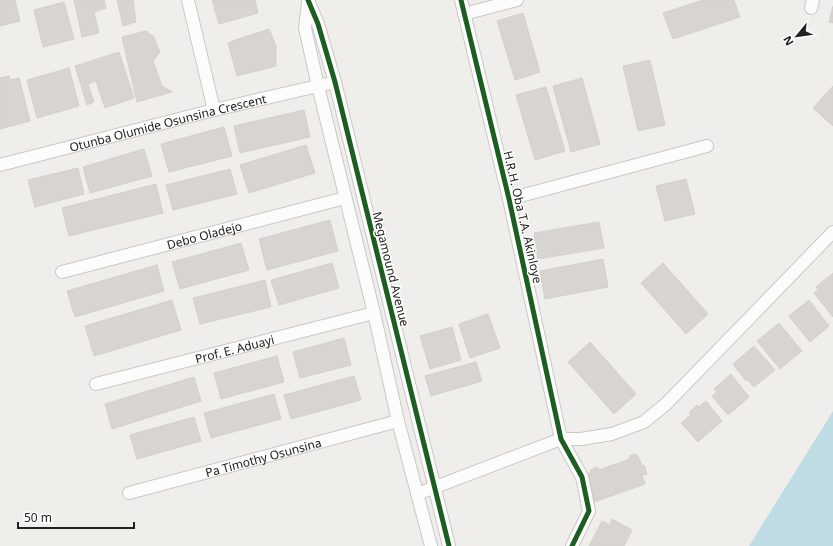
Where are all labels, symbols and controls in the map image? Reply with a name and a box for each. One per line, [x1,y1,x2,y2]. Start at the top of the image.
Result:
north arrow [777,16,817,56]
text: N [779,34,797,49]
street label: Otunba Olumide Osunsina Crescent [67,90,269,155]
street label: H.R.H. Oba T.A. Akinloye [499,149,547,285]
street label: Megamound Avenue [369,210,414,328]
street label: Debo Oladejo [165,217,244,253]
street label: Prof. E. Aduayi [193,330,276,367]
street label: Pa Timothy Osunsina [203,433,323,481]
scale bar [18,504,134,530]
text: 50 m [24,509,52,526]

